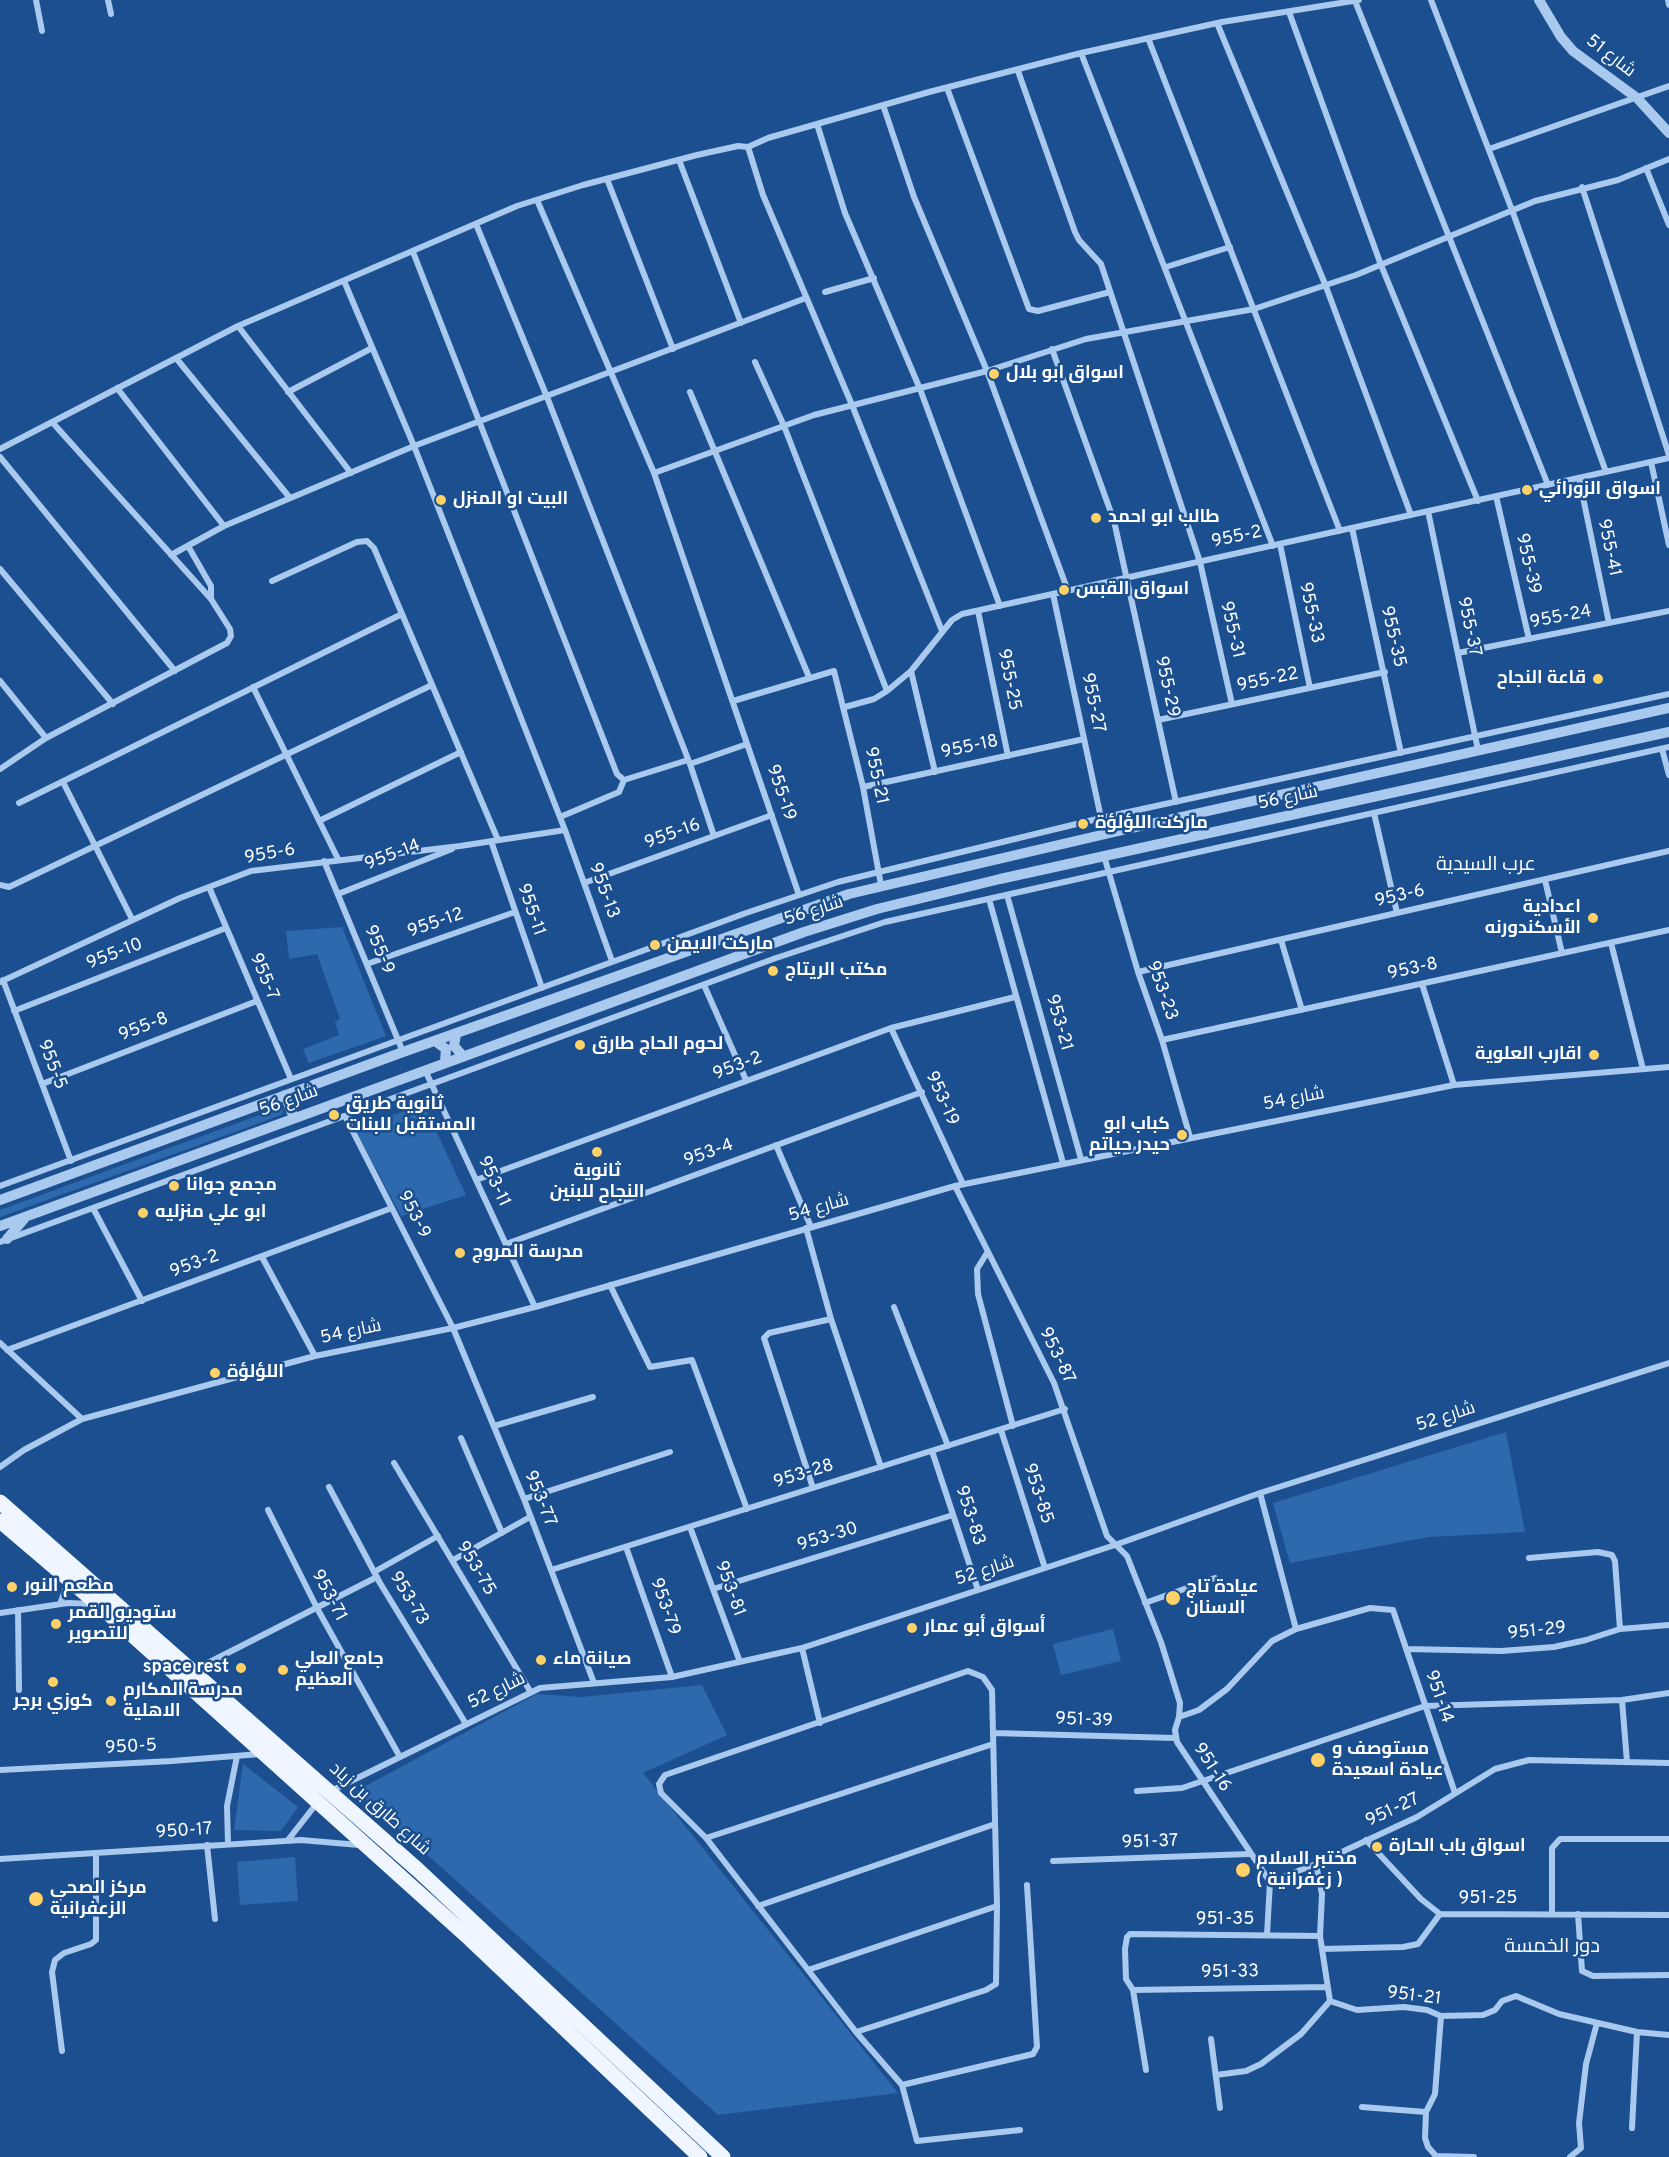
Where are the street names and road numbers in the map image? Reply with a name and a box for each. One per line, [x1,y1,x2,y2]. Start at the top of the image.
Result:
street label: شارع 51 [1581,31,1639,83]
street label: 955-41 [1591,517,1625,579]
street label: 955-2 [1210,522,1264,554]
street label: 955-39 [1510,532,1544,596]
street label: 955-33 [1293,580,1327,646]
street label: 955-37 [1451,595,1485,659]
street label: 955-31 [1214,599,1248,661]
street label: 955-24 [1528,601,1594,635]
street label: 955-35 [1374,604,1410,670]
street label: 955-25 [991,647,1025,713]
street label: 955-29 [1149,654,1183,720]
street label: 955-22 [1235,664,1301,698]
street label: 955-27 [1075,671,1109,735]
street label: 955-18 [939,731,1001,765]
street label: 955-21 [858,745,892,807]
street label: 955-19 [760,762,800,824]
street label: شارع 56 [1256,782,1320,816]
street label: 955-16 [642,815,704,855]
street label: 955-14 [362,836,424,876]
street label: 955-6 [243,840,297,870]
street label: 955-13 [583,860,623,922]
street label: 955-11 [511,881,549,939]
street label: 953-6 [1373,881,1427,913]
street label: شارع 56 [782,892,846,932]
street label: 955-12 [405,904,467,944]
street label: 955-9 [358,922,398,978]
street label: 955-10 [84,934,146,976]
street label: 955-7 [244,950,282,1004]
street label: 953-8 [1386,954,1440,986]
street label: 953-23 [1141,958,1181,1024]
street label: 953-21 [1040,992,1076,1054]
street label: 955-8 [116,1009,172,1047]
street label: 955-5 [32,1037,70,1093]
street label: 953-2 [710,1048,766,1086]
street label: 953-19 [919,1068,963,1130]
street label: شارع 56 [257,1081,321,1123]
street label: شارع 54 [1262,1084,1326,1116]
street label: 953-4 [681,1135,737,1173]
street label: 953-11 [472,1153,514,1211]
street label: 953-9 [392,1188,434,1242]
street label: شارع 54 [786,1190,852,1228]
street label: 953-2 [167,1246,223,1284]
street label: شارع 54 [319,1316,383,1350]
street label: 953-87 [1033,1324,1079,1388]
street label: شارع 52 [1414,1398,1478,1438]
street label: 953-28 [771,1456,837,1494]
street label: 953-85 [1017,1461,1057,1527]
street label: 953-77 [518,1468,560,1530]
street label: 953-83 [949,1483,989,1549]
street label: 953-30 [795,1519,861,1557]
street label: 953-75 [450,1538,500,1600]
street label: شارع 52 [953,1552,1017,1592]
street label: 953-81 [709,1558,749,1620]
street label: 953-71 [305,1566,351,1626]
street label: 953-73 [384,1568,432,1630]
street label: 953-79 [644,1576,684,1638]
street label: 951-29 [1507,1618,1567,1646]
street label: 951-14 [1419,1668,1457,1726]
street label: شارع 52 [465,1669,529,1715]
street label: 951-39 [1055,1709,1113,1733]
street label: 950-5 [105,1736,157,1760]
street label: 951-16 [1187,1739,1235,1797]
street label: شارع طارق بن زياد [324,1759,434,1861]
street label: 951-27 [1363,1789,1423,1833]
street label: 950-17 [155,1819,213,1845]
street label: 951-37 [1121,1831,1179,1855]
street label: 951-25 [1459,1888,1517,1910]
street label: 951-35 [1196,1909,1254,1931]
street label: 951-33 [1201,1962,1259,1984]
street label: 951-21 [1386,1983,1442,2011]

